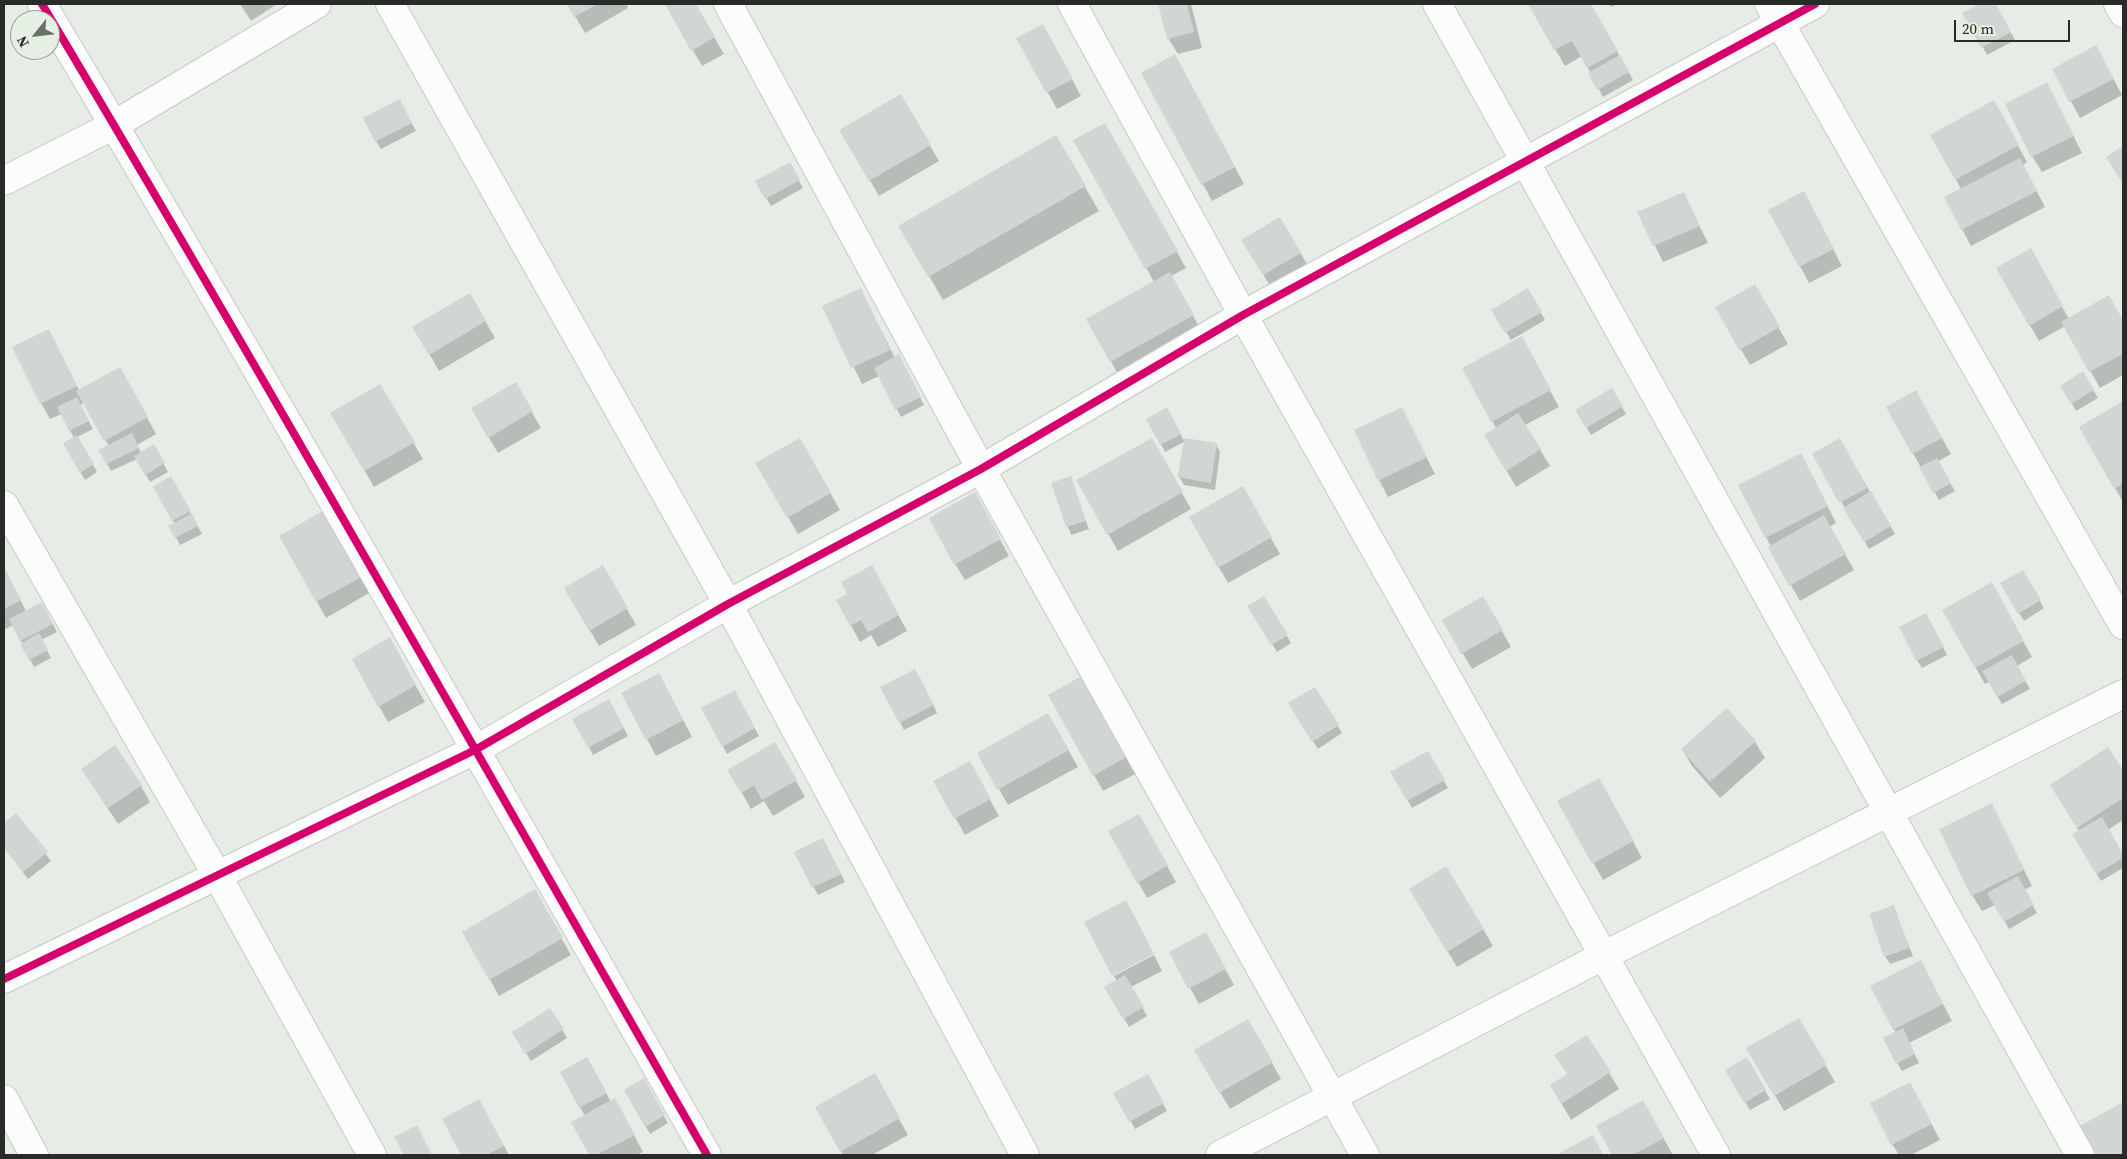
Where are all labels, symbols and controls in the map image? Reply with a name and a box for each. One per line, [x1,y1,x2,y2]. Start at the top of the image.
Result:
north arrow [10,10,60,60]
scale bar [1957,10,2073,42]
text: 20 m [1962,18,1994,39]
text: N [12,32,34,51]

